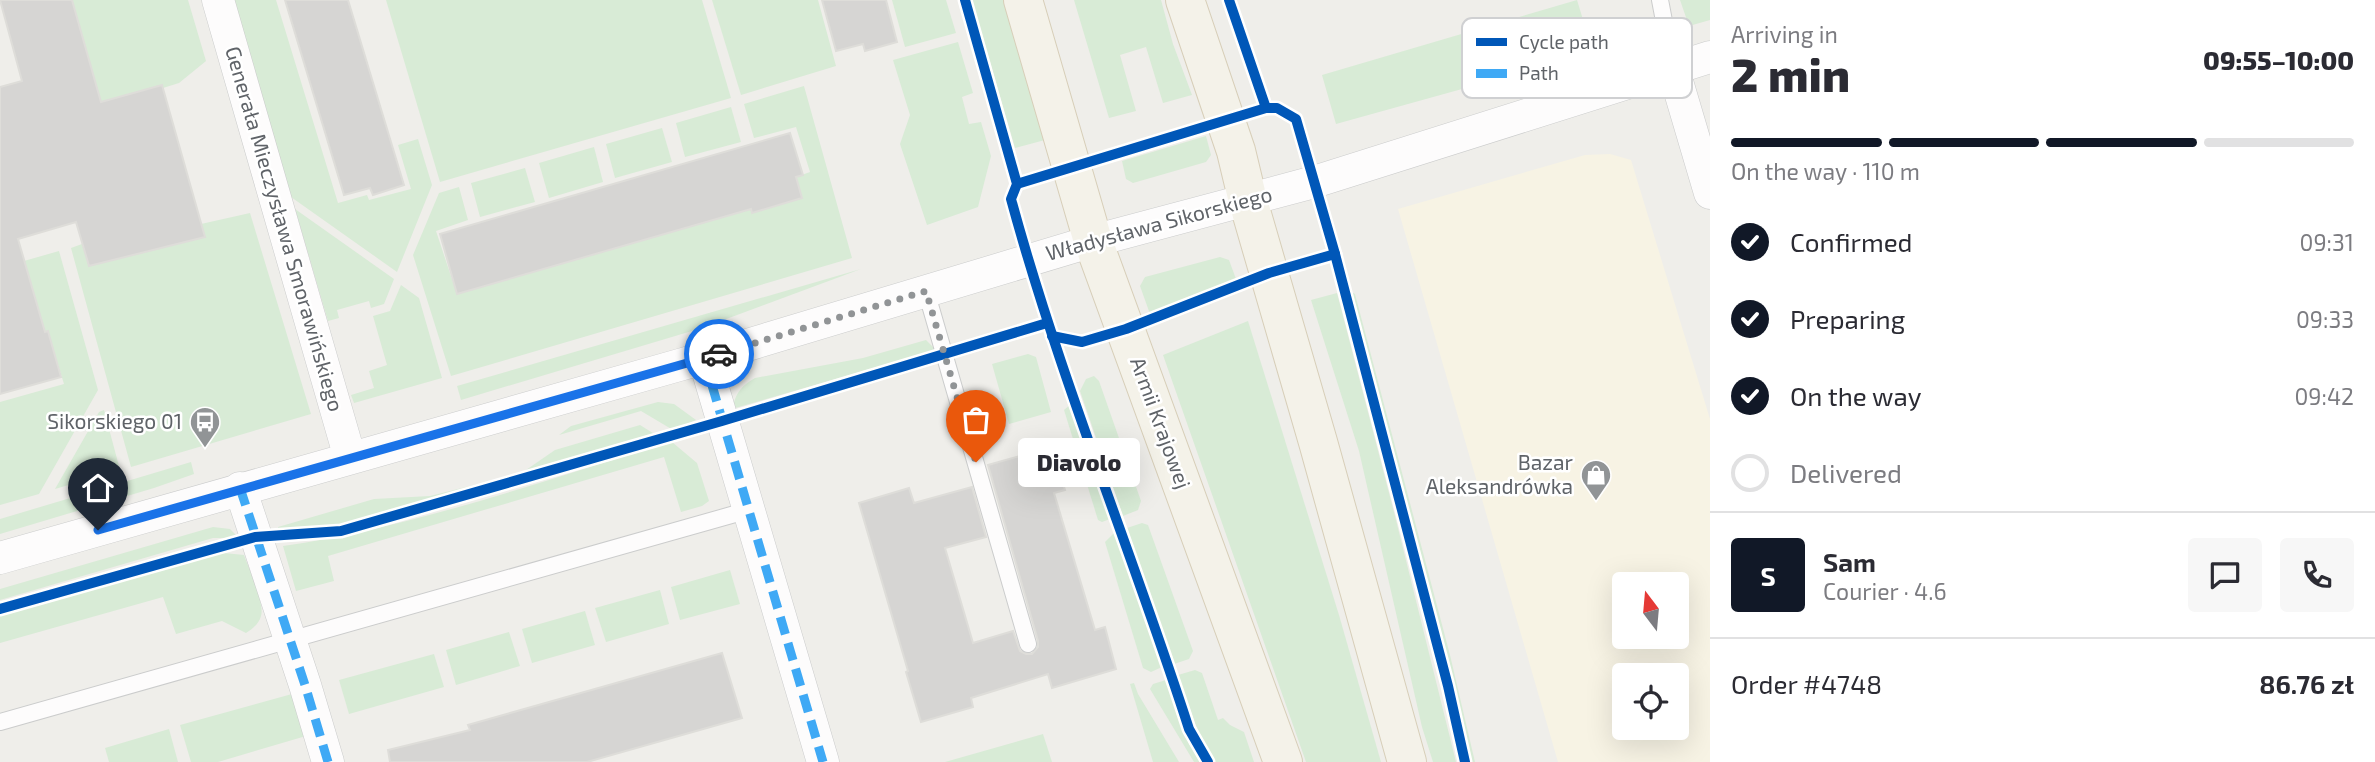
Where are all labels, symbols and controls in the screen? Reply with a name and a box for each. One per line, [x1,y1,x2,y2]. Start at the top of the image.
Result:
legend [1462,18,1692,98]
text: Arriving in [1731,20,1838,48]
text: Cycle path [1519,30,1609,53]
street label: Generała Mieczysława Smorawińskiego [221,43,350,414]
text: 09:55–10:00 [2203,44,2354,75]
text: 2 min [1731,46,1850,101]
text: Path [1519,61,1559,84]
text: On the way · 110 m [1731,157,1920,185]
street label: Władysława Sikorskiego [1043,180,1274,265]
icon: check [1731,223,1769,261]
text: Confirmed [1790,226,1913,257]
text: 09:31 [2300,228,2354,256]
icon: check [1731,300,1769,338]
text: Preparing [1790,303,1905,334]
text: 09:33 [2296,305,2354,333]
courier [684,319,754,389]
icon: car [700,335,738,373]
street label: Armii Krajowej [1125,353,1197,492]
icon: check [1731,377,1769,415]
text: On the way [1790,380,1921,411]
text: 09:42 [2294,382,2354,410]
pin [946,390,1006,462]
icon: bag [957,401,995,439]
bus stop icon: Sikorskiego 01 [188,405,222,449]
place label: Sikorskiego 01 [47,408,182,433]
callout: Diavolo [1018,438,1140,486]
text: Diavolo [1037,448,1121,476]
place label: Bazar Aleksandrówka [1426,449,1574,498]
text: Delivered [1790,457,1902,488]
pin [68,458,128,530]
shop icon: Bazar Aleksandrówka [1579,458,1613,502]
icon: home [79,469,117,507]
button: chat [2188,538,2262,612]
button: phone [2280,538,2354,612]
text: Sam [1823,546,1876,577]
text: S [1760,560,1776,591]
north arrow [1612,572,1689,649]
map controls [1612,572,1689,740]
text: Courier · 4.6 [1823,577,1947,605]
button: locate [1612,663,1689,740]
text: Order #4748 [1731,668,1882,699]
text: 86.76 zł [2259,668,2354,699]

